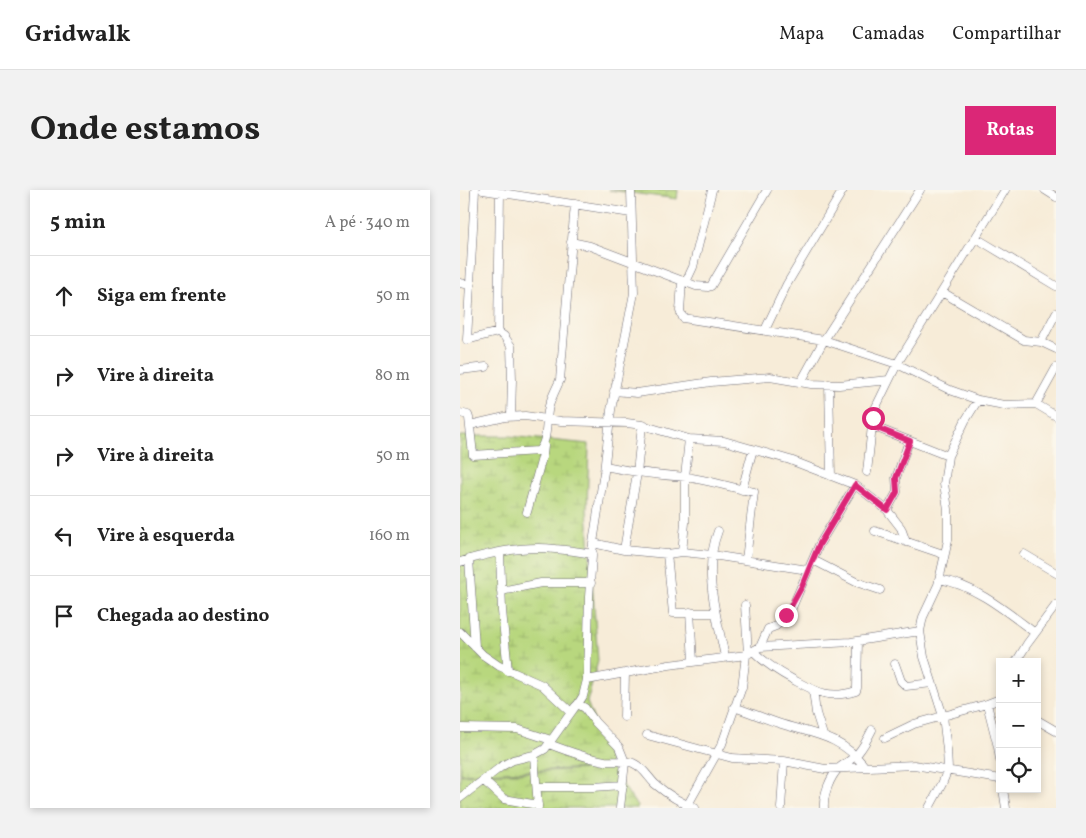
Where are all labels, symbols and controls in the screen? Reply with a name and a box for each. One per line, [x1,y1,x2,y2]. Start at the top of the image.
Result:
text: Gridwalk [25,18,131,52]
text: Mapa [779,22,824,47]
text: Camadas [852,22,925,47]
text: Compartilhar [953,22,1061,47]
text: Onde estamos [30,106,260,154]
button: Rotas [965,106,1056,155]
text: 5 min [50,208,106,237]
text: A pé · 340 m [325,212,410,234]
icon: ahead [50,282,78,310]
text: Siga em frente [97,283,226,309]
text: 50 m [376,285,410,307]
icon: right [50,362,78,390]
text: Vire à direita [97,363,214,389]
text: 80 m [375,365,410,387]
route start [862,407,885,430]
icon: right [50,442,78,470]
text: Vire à direita [97,443,214,469]
text: 50 m [376,445,410,467]
icon: left [50,522,78,550]
text: Vire à esquerda [97,523,235,549]
text: 160 m [369,525,410,547]
icon: arrive [50,602,78,630]
text: Chegada ao destino [97,603,269,629]
route end [775,604,798,627]
map controls [996,658,1041,793]
button: + [996,658,1041,703]
button: − [996,703,1041,748]
button: locate [996,748,1041,793]

